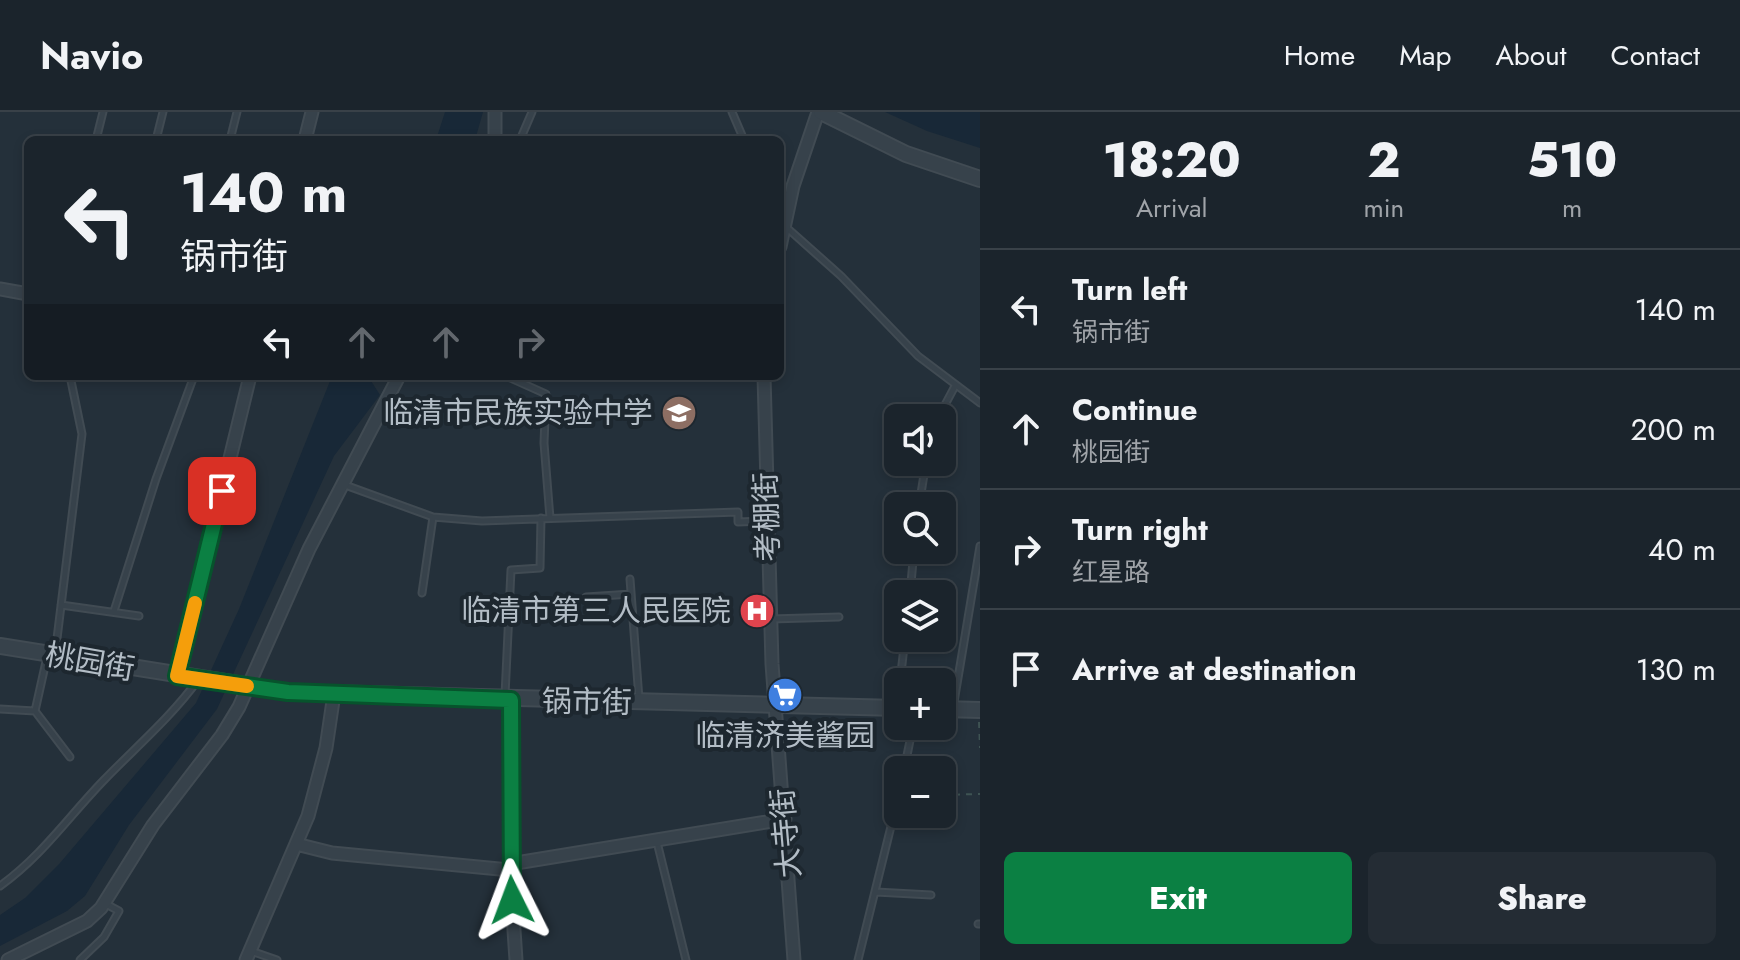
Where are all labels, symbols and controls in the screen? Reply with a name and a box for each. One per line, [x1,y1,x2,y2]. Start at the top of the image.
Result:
text: Navio [40,28,143,83]
text: Home [1284,35,1355,76]
text: Map [1399,35,1451,76]
text: About [1495,35,1567,76]
text: Contact [1611,35,1700,76]
text: 18:20 [1103,126,1241,195]
text: 2 [1367,126,1400,195]
text: 510 [1527,126,1617,195]
text: 140 m [180,152,347,233]
icon: left [48,168,152,272]
text: Arrival [1136,189,1208,227]
text: min [1363,189,1404,227]
text: m [1562,189,1582,227]
text: 锅市街 [180,230,288,282]
text: Turn left [1072,268,1187,311]
icon: left [1004,287,1048,331]
text: 140 m [1635,288,1716,331]
text: 锅市街 [1072,313,1150,351]
icon: left [256,320,300,364]
icon: ahead [340,320,384,364]
icon: ahead [424,320,468,364]
icon: right [508,320,552,364]
text: Continue [1072,388,1198,431]
place label: 临清市民族实验中学 [383,391,653,434]
school or university icon: 临清市民族实验中学 [660,394,698,432]
map controls [884,404,956,828]
button: sound [884,404,956,476]
icon: ahead [1004,407,1048,451]
text: 200 m [1631,408,1716,451]
text: 桃园街 [1072,433,1150,471]
pin [188,457,256,525]
icon: arrive [200,469,244,513]
street label: 考棚街 [743,471,790,563]
button: search [884,492,956,564]
text: Turn right [1072,508,1208,551]
icon: right [1004,527,1048,571]
text: 40 m [1648,528,1716,571]
text: 红星路 [1072,553,1150,591]
button: layers [884,580,956,652]
place label: 临清市第三人民医院 [461,589,731,632]
hospital icon: 临清市第三人民医院 [738,592,776,630]
street label: 桃园街 [42,633,138,690]
icon: arrive [1004,647,1048,691]
text: Arrive at destination [1072,648,1357,691]
text: 130 m [1636,648,1716,691]
button: + [884,668,956,740]
supermarket icon: 临清济美酱园 [766,676,804,714]
street label: 锅市街 [542,679,632,724]
place label: 临清济美酱园 [695,714,875,757]
button: − [884,756,956,828]
street label: 大寺街 [760,786,811,880]
button: Exit [1004,852,1352,944]
button: Share [1368,852,1716,944]
position arrow [470,858,554,942]

